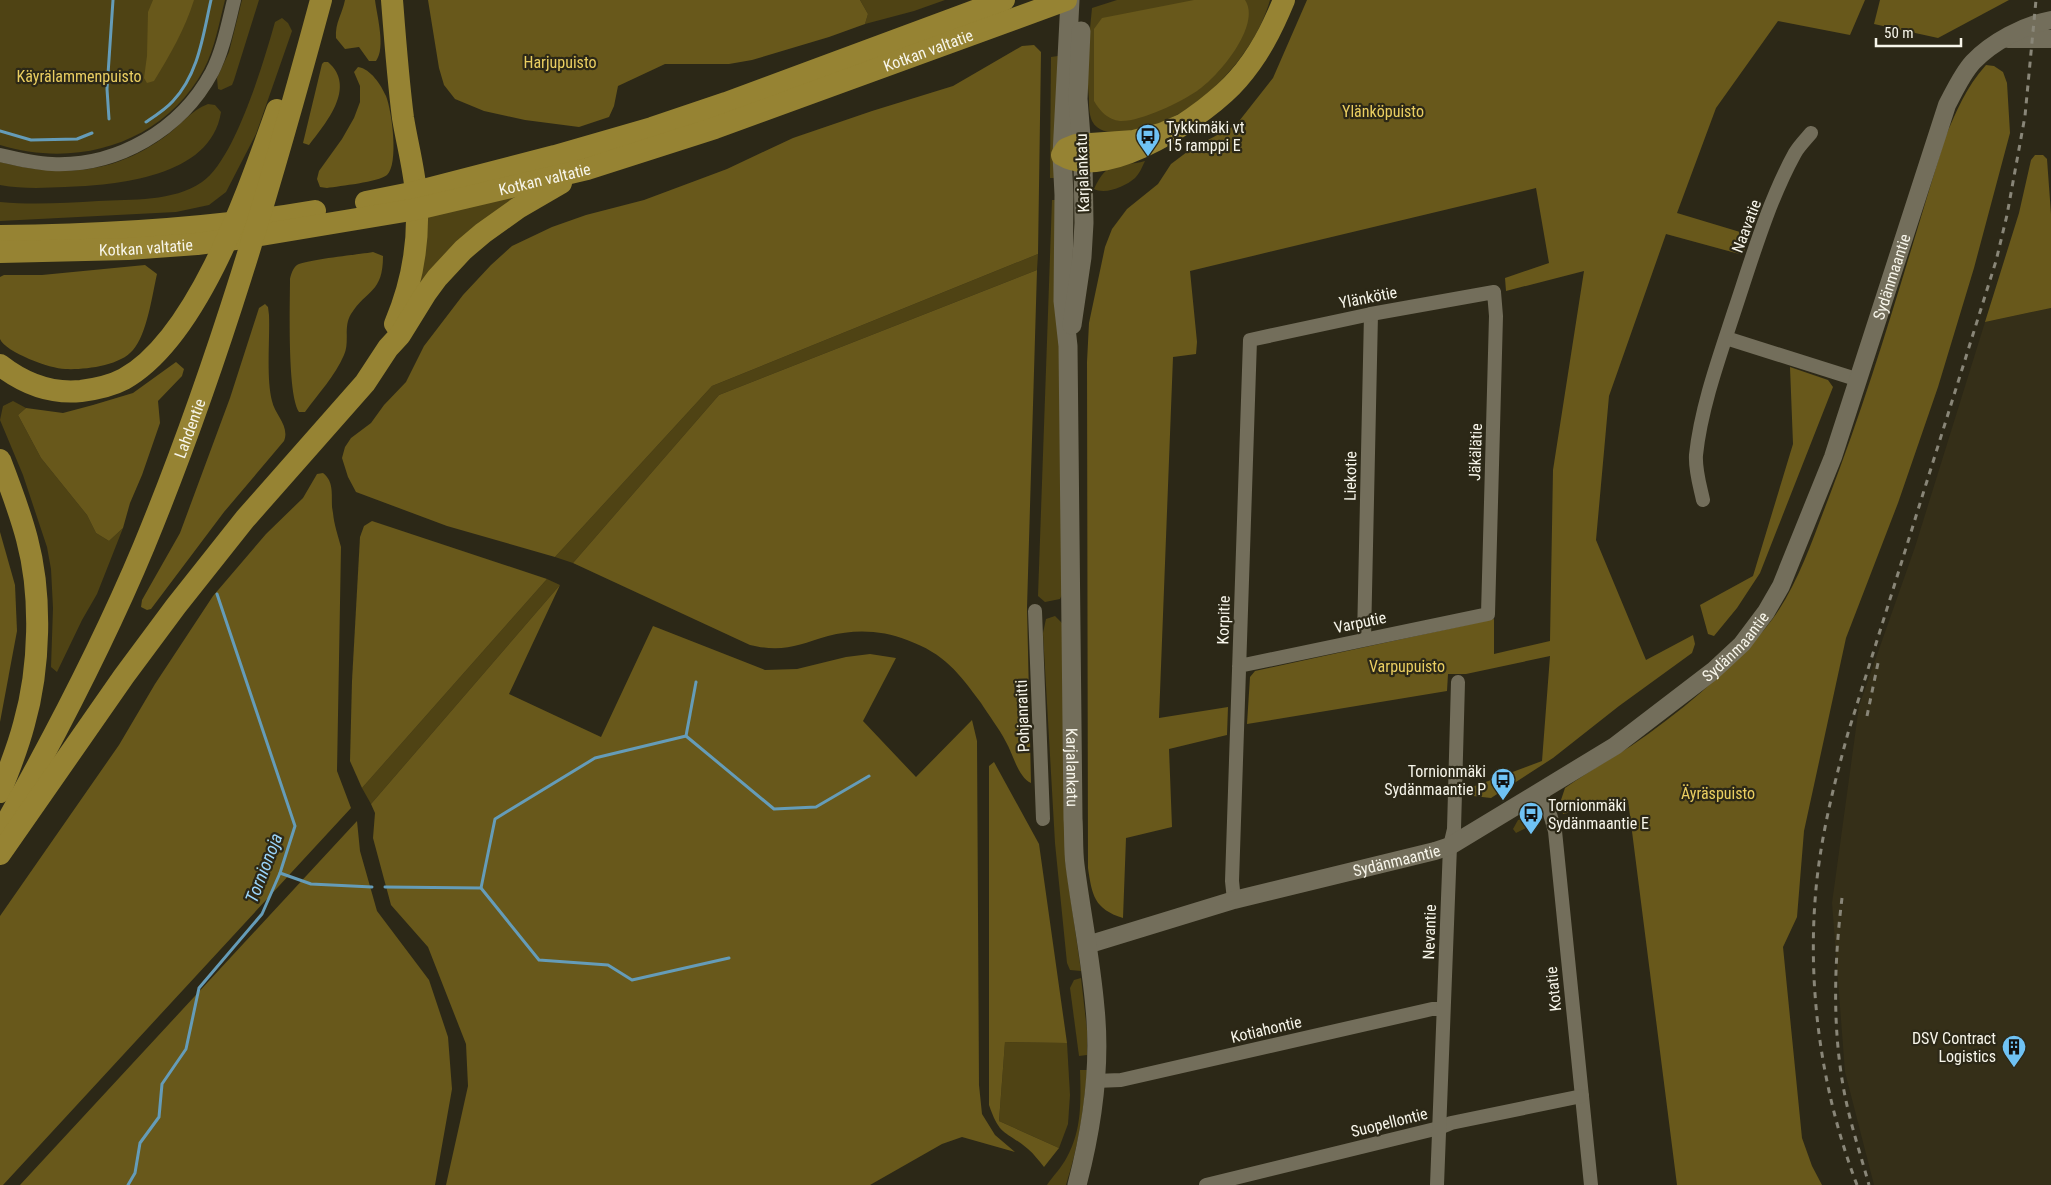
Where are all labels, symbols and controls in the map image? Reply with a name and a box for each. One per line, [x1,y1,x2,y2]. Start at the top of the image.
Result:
scale bar [1876,15,1961,47]
text: 50 m [1884,24,1914,42]
street label: Kotkan valtatie [881,26,976,76]
park label: Harjupuisto [524,53,596,72]
park label: Käyrälammenpuisto [16,67,142,86]
park label: Ylänköpuisto [1342,102,1424,121]
place label: Tykkimäki vt 15 ramppi E [1166,118,1245,155]
bus stop icon: Tykkimäki vt 15 ramppi E [1135,123,1161,157]
street label: Karjalankatu [1072,133,1093,213]
street label: Kotkan valtatie [497,159,593,199]
street label: Naavatie [1728,197,1765,255]
street label: Sydänmaantie [1869,231,1915,322]
street label: Kotkan valtatie [99,235,194,260]
street label: Ylänkötie [1338,283,1399,312]
street label: Lahdentie [170,396,209,461]
street label: Jäkälätie [1465,423,1486,481]
street label: Liekotie [1341,451,1360,501]
street label: Korpitie [1213,595,1234,645]
street label: Varputie [1332,608,1388,637]
street label: Sydänmaantie [1698,608,1773,686]
park label: Varpupuisto [1369,657,1445,676]
street label: Pohjanraitti [1012,679,1033,753]
street label: Karjalankatu [1062,728,1082,807]
place label: Tornionmäki Sydänmaantie P [1384,762,1486,799]
bus stop icon: Tornionmäki Sydänmaantie P [1490,767,1516,801]
park label: Äyräspuisto [1681,784,1755,803]
place label: Tornionmäki Sydänmaantie E [1548,796,1649,833]
bus stop icon: Tornionmäki Sydänmaantie E [1518,801,1544,835]
water label: Tornionoja [241,830,286,906]
street label: Sydänmaantie [1351,841,1443,881]
street label: Nevantie [1419,904,1440,960]
street label: Kotatie [1542,966,1565,1012]
street label: Kotiahontie [1229,1012,1303,1047]
place label: DSV Contract Logistics [1912,1029,1996,1066]
building icon: DSV Contract Logistics [2001,1034,2027,1068]
street label: Suopellontie [1349,1104,1429,1141]

